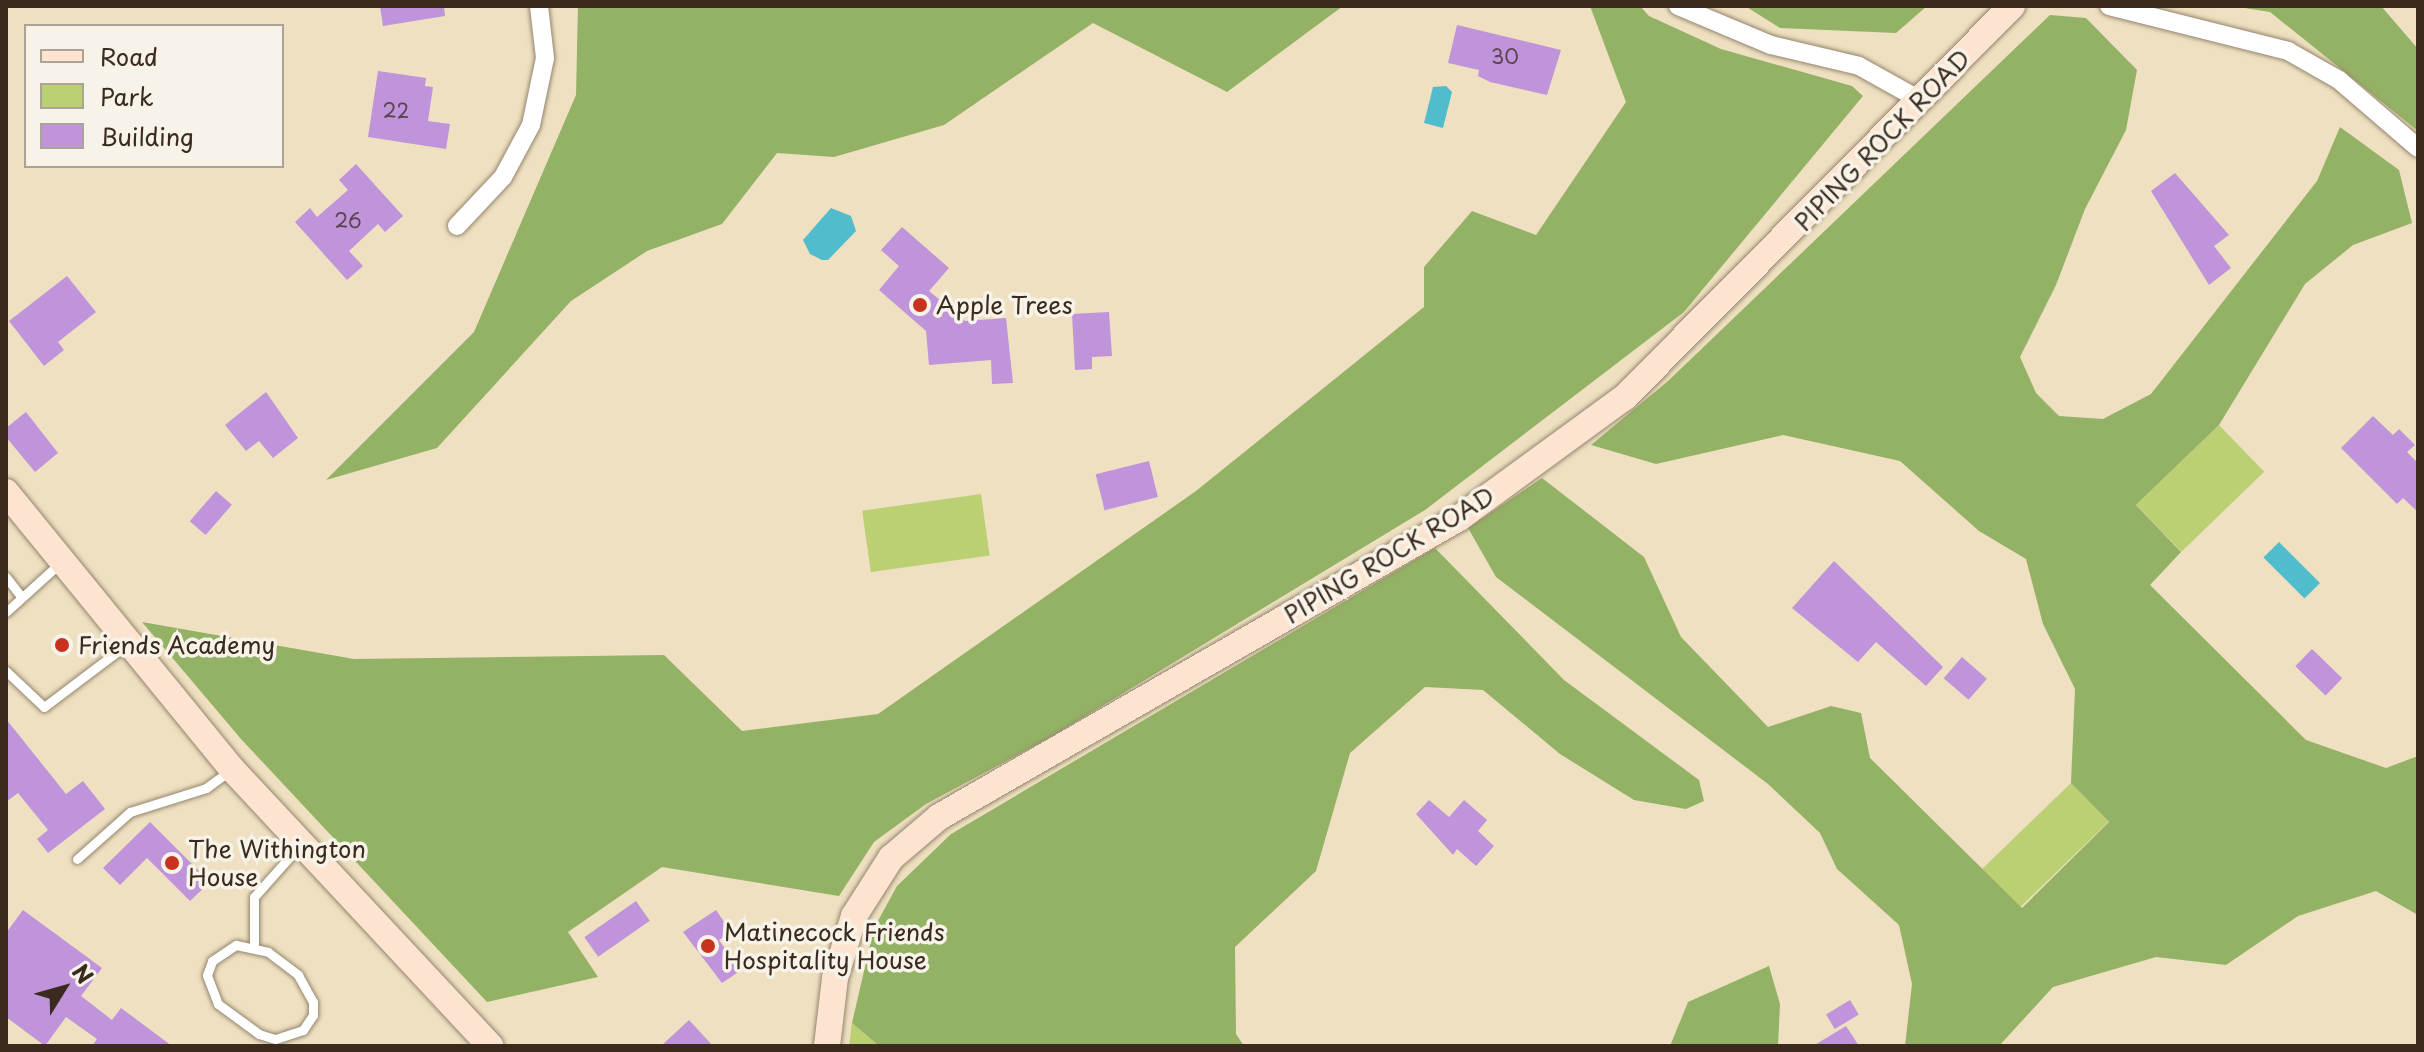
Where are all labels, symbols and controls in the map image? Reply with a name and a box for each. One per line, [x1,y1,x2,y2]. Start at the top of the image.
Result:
legend [24,24,284,168]
text: Road [100,38,158,74]
street label: PIPING ROCK ROAD [1787,42,1977,238]
house number: 30 [1491,44,1519,68]
text: Park [100,78,154,114]
house number: 22 [383,98,409,122]
text: Building [100,118,194,154]
house number: 26 [334,208,362,232]
place label: Apple Trees [936,291,1074,319]
marker: Apple Trees [911,296,929,314]
street label: PIPING ROCK ROAD [1277,480,1501,630]
place label: Friends Academy [78,631,276,659]
marker: Friends Academy [53,636,71,654]
place label: The Withington House [188,835,365,891]
marker: The Withington House [163,854,181,872]
place label: Matinecock Friends Hospitality House [724,918,947,974]
marker: Matinecock Friends Hospitality House [699,937,717,955]
north arrow [24,948,104,1028]
text: N [65,956,102,990]

